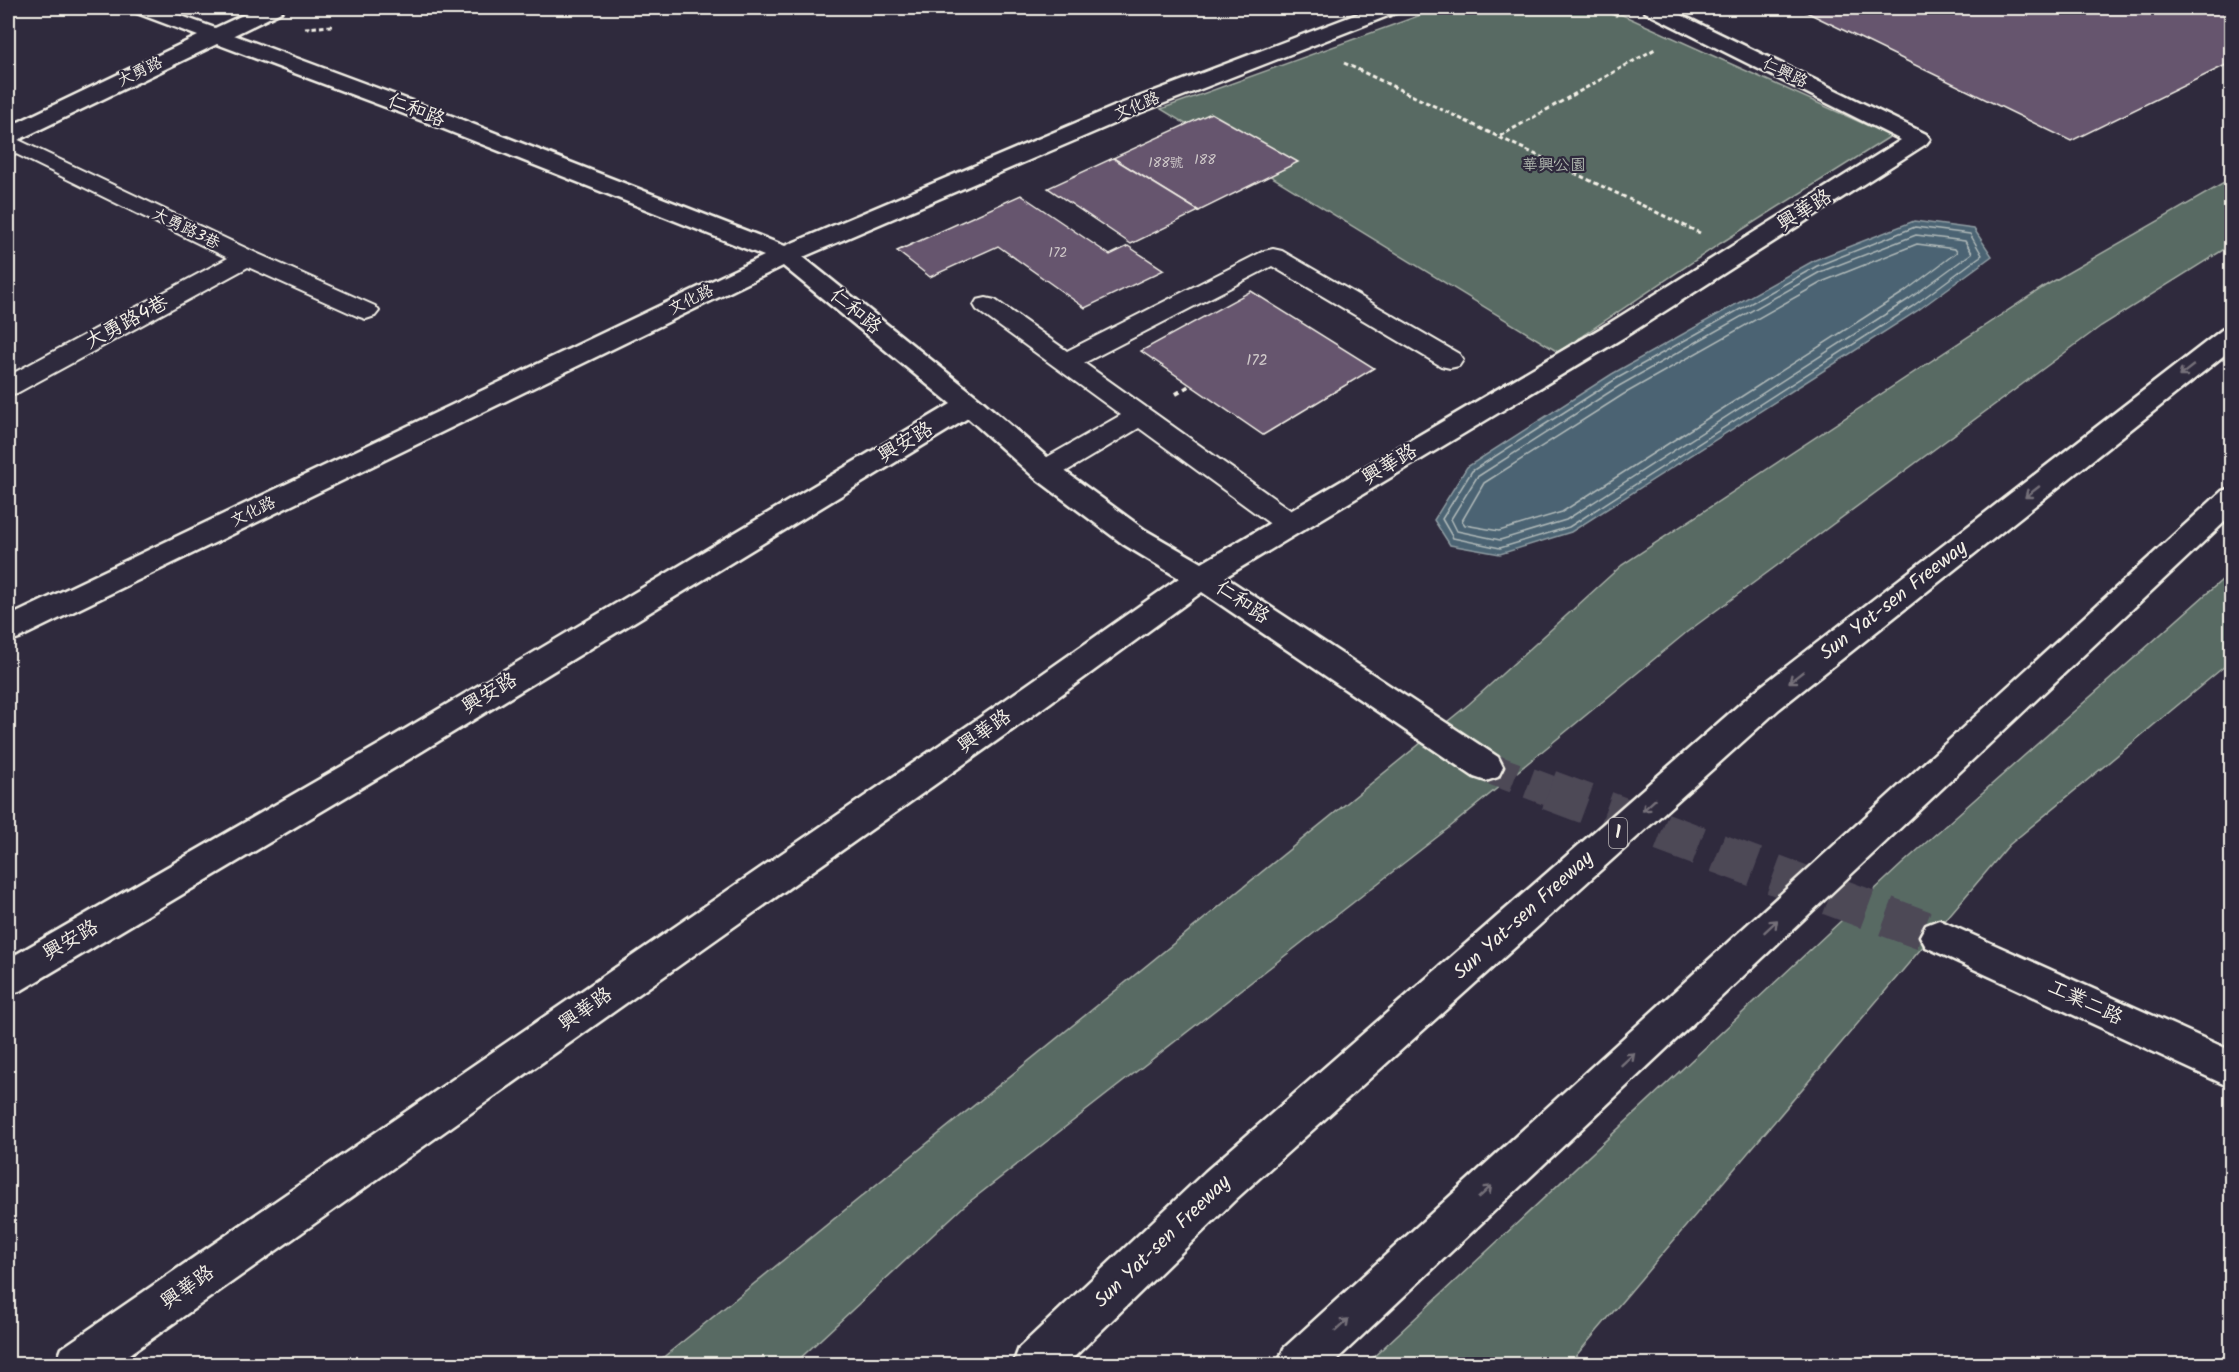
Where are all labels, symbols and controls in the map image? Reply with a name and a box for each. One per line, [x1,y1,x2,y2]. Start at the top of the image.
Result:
street label: 大勇路 [113,50,167,94]
street label: 仁興路 [1758,51,1812,95]
street label: 仁和路 [382,85,451,137]
street label: 文化路 [1110,85,1164,127]
house number: 188 [1194,149,1216,171]
house number: 188號 [1148,152,1184,174]
park label: 華興公園 [1522,153,1586,178]
street label: 興華路 [1771,181,1840,240]
street label: 大勇路3巷 [148,202,224,256]
house number: 172 [1049,242,1067,264]
street label: 文化路 [664,278,718,322]
street label: 仁和路 [822,281,889,344]
street label: 大勇路4巷 [79,287,176,358]
house number: 172 [1246,348,1268,373]
one-way arrow [2178,365,2194,378]
street label: 興安路 [872,413,941,472]
street label: 興華路 [1356,435,1425,494]
one-way arrow [2024,486,2040,499]
street label: 文化路 [226,490,280,534]
street label: Sun Yat-sen Freeway [1813,533,1975,669]
street label: 仁和路 [1208,573,1277,634]
street label: 興安路 [456,664,525,723]
one-way arrow [1789,671,1805,684]
street label: 興華路 [951,701,1020,762]
one-way arrow [1642,798,1657,812]
road number: 1 [1609,818,1627,848]
street label: Sun Yat-sen Freeway [1446,843,1602,988]
street label: 興安路 [37,912,106,970]
one-way arrow [1763,919,1778,933]
street label: 工業二路 [2042,972,2129,1035]
street label: 興華路 [552,979,621,1040]
one-way arrow [1620,1052,1635,1066]
street label: Sun Yat-sen Freeway [1087,1167,1239,1316]
one-way arrow [1477,1185,1492,1199]
street label: 興華路 [154,1257,223,1318]
one-way arrow [1335,1318,1350,1332]

